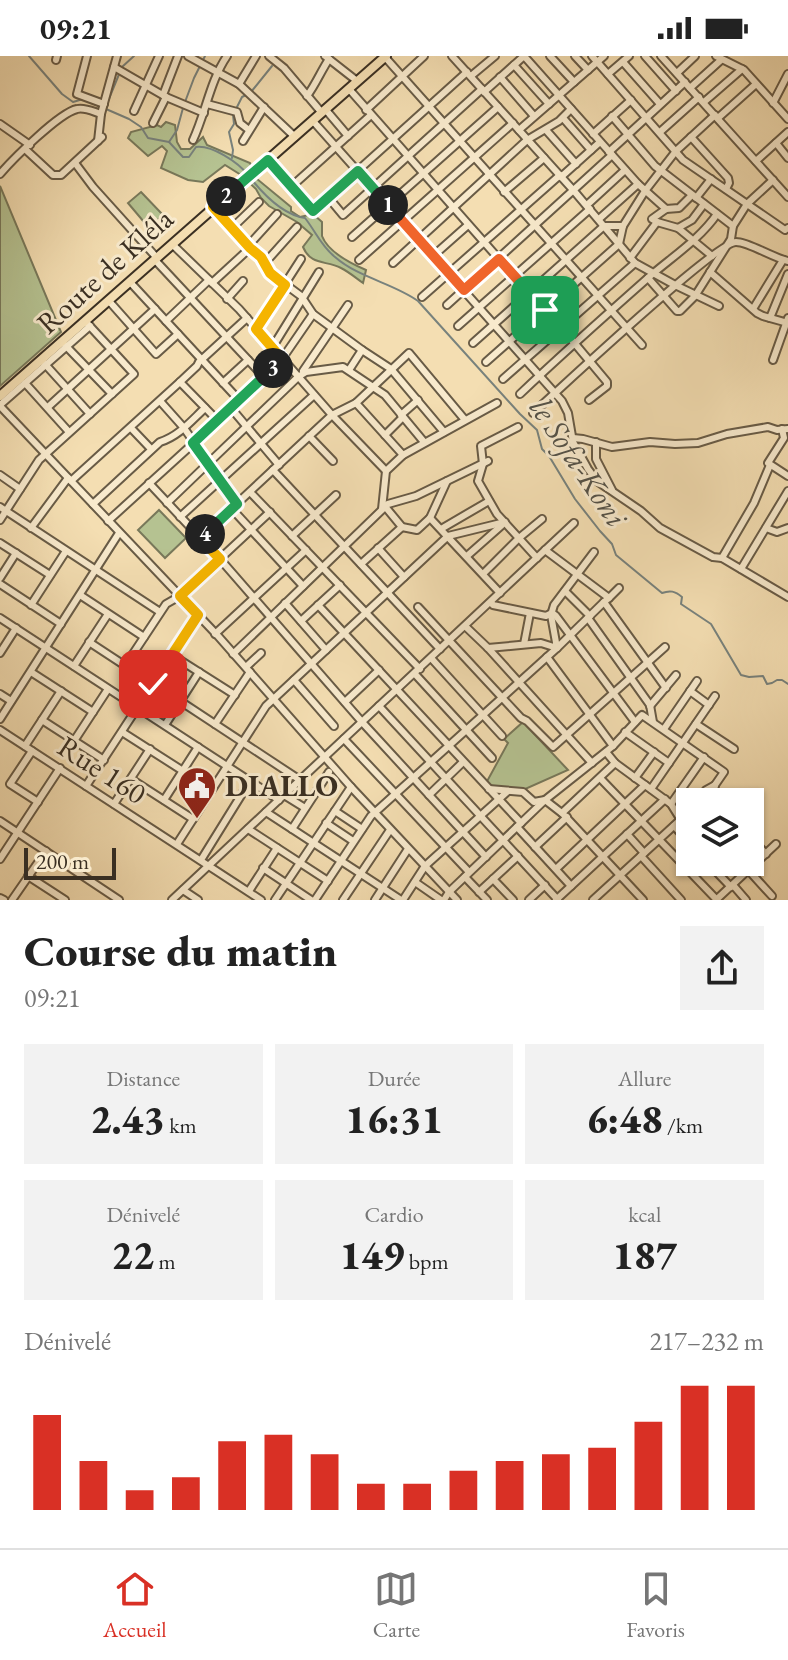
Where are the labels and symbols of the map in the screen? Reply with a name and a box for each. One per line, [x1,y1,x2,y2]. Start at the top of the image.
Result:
pin: 2 [206,176,246,216]
pin: 1 [368,185,408,225]
street label: Route de Kléla [28,199,181,342]
pin [511,276,579,344]
pin: 3 [253,348,293,388]
water label: le Sofa-Koni [520,389,639,536]
pin: 4 [185,514,225,554]
pin [119,650,187,718]
street label: Rue 160 [51,727,154,813]
public building icon: DIALLO [176,765,218,820]
place label: DIALLO [225,766,338,805]
scale bar [24,844,116,880]

